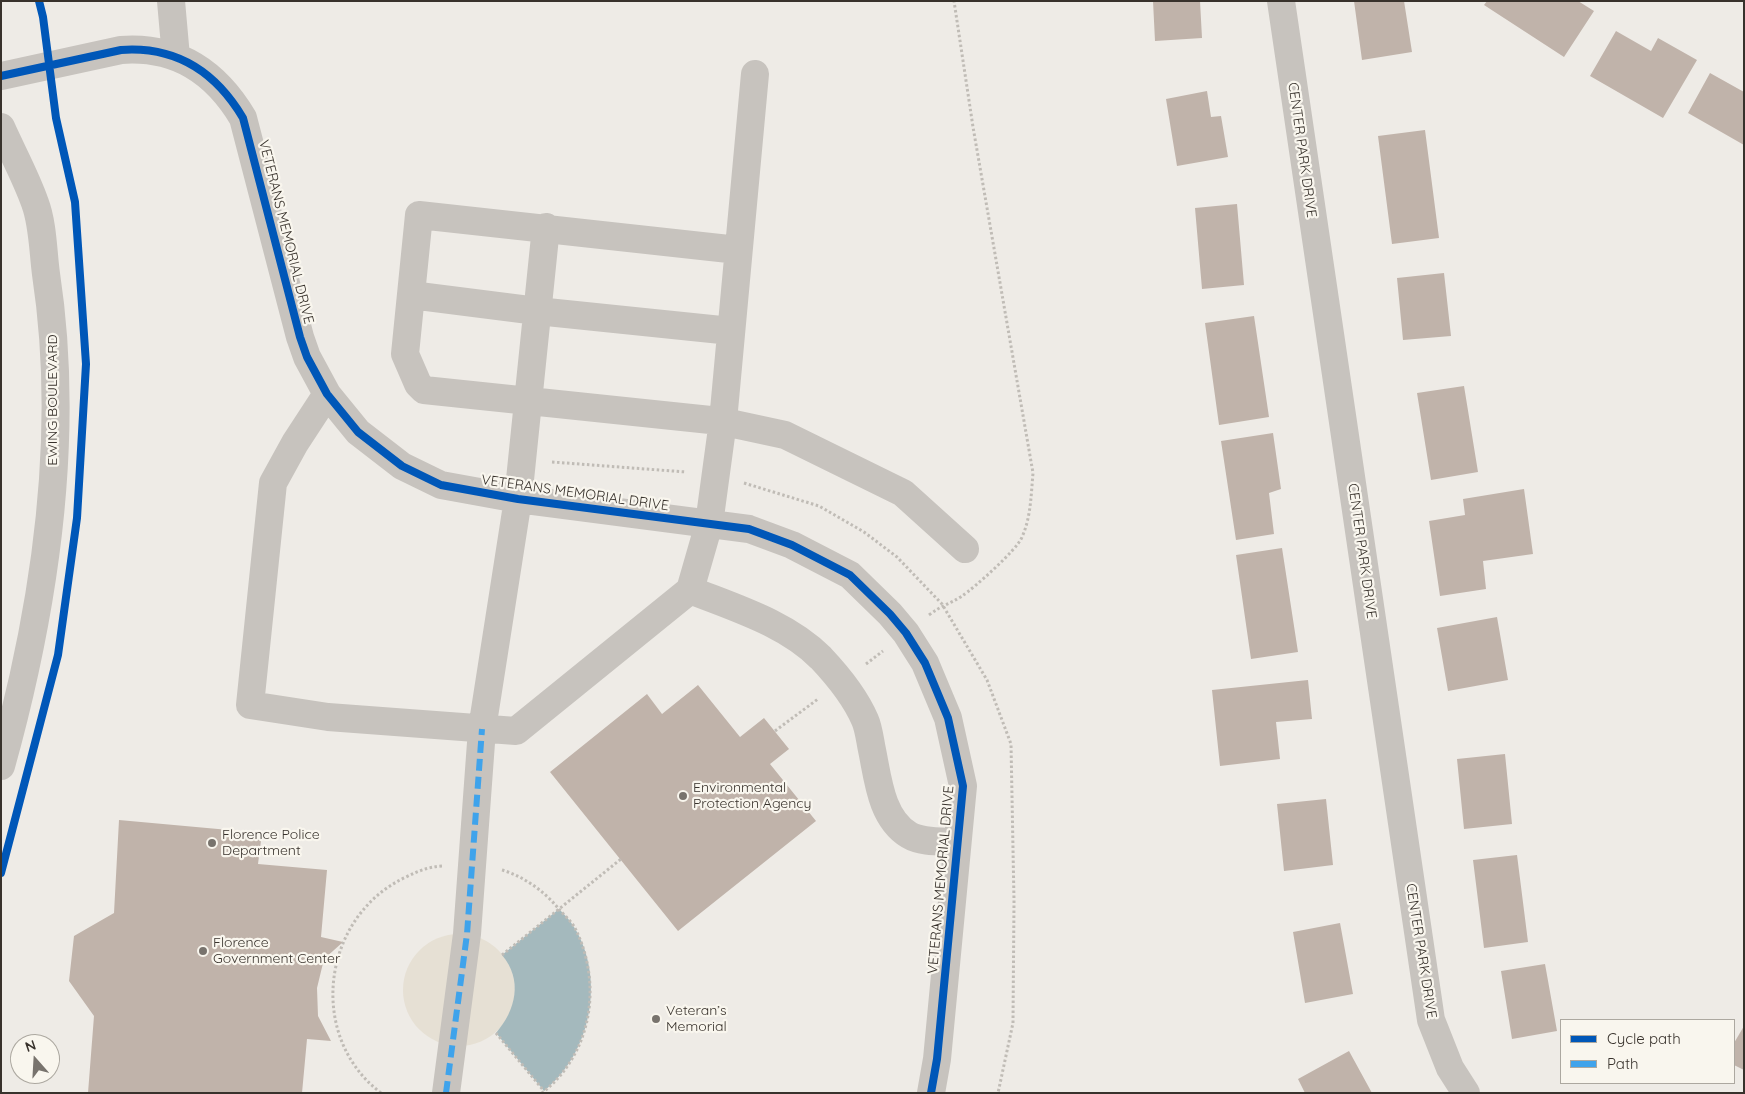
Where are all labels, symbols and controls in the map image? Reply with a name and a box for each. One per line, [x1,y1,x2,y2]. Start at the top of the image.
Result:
street label: CENTER PARK DRIVE [1284,81,1320,219]
street label: VETERANS MEMORIAL DRIVE [255,138,317,326]
street label: EWING BOULEVARD [45,334,61,466]
street label: VETERANS MEMORIAL DRIVE [480,472,670,514]
street label: CENTER PARK DRIVE [1344,482,1380,620]
place label: Environmental Protection Agency [693,780,812,812]
street label: VETERANS MEMORIAL DRIVE [924,785,958,975]
marker: Environmental Protection Agency [677,790,689,802]
place label: Florence Police Department [222,827,320,860]
marker: Florence Police Department [206,837,218,849]
street label: CENTER PARK DRIVE [1402,882,1440,1020]
place label: Florence Government Center [213,935,340,968]
marker: Florence Government Center [197,945,209,957]
place label: Veteran’s Memorial [666,1003,727,1036]
marker: Veteran’s Memorial [650,1013,662,1025]
legend [1560,1019,1735,1084]
text: Cycle path [1607,1029,1681,1048]
north arrow [10,1034,60,1084]
text: N [23,1036,38,1056]
text: Path [1607,1054,1639,1073]

